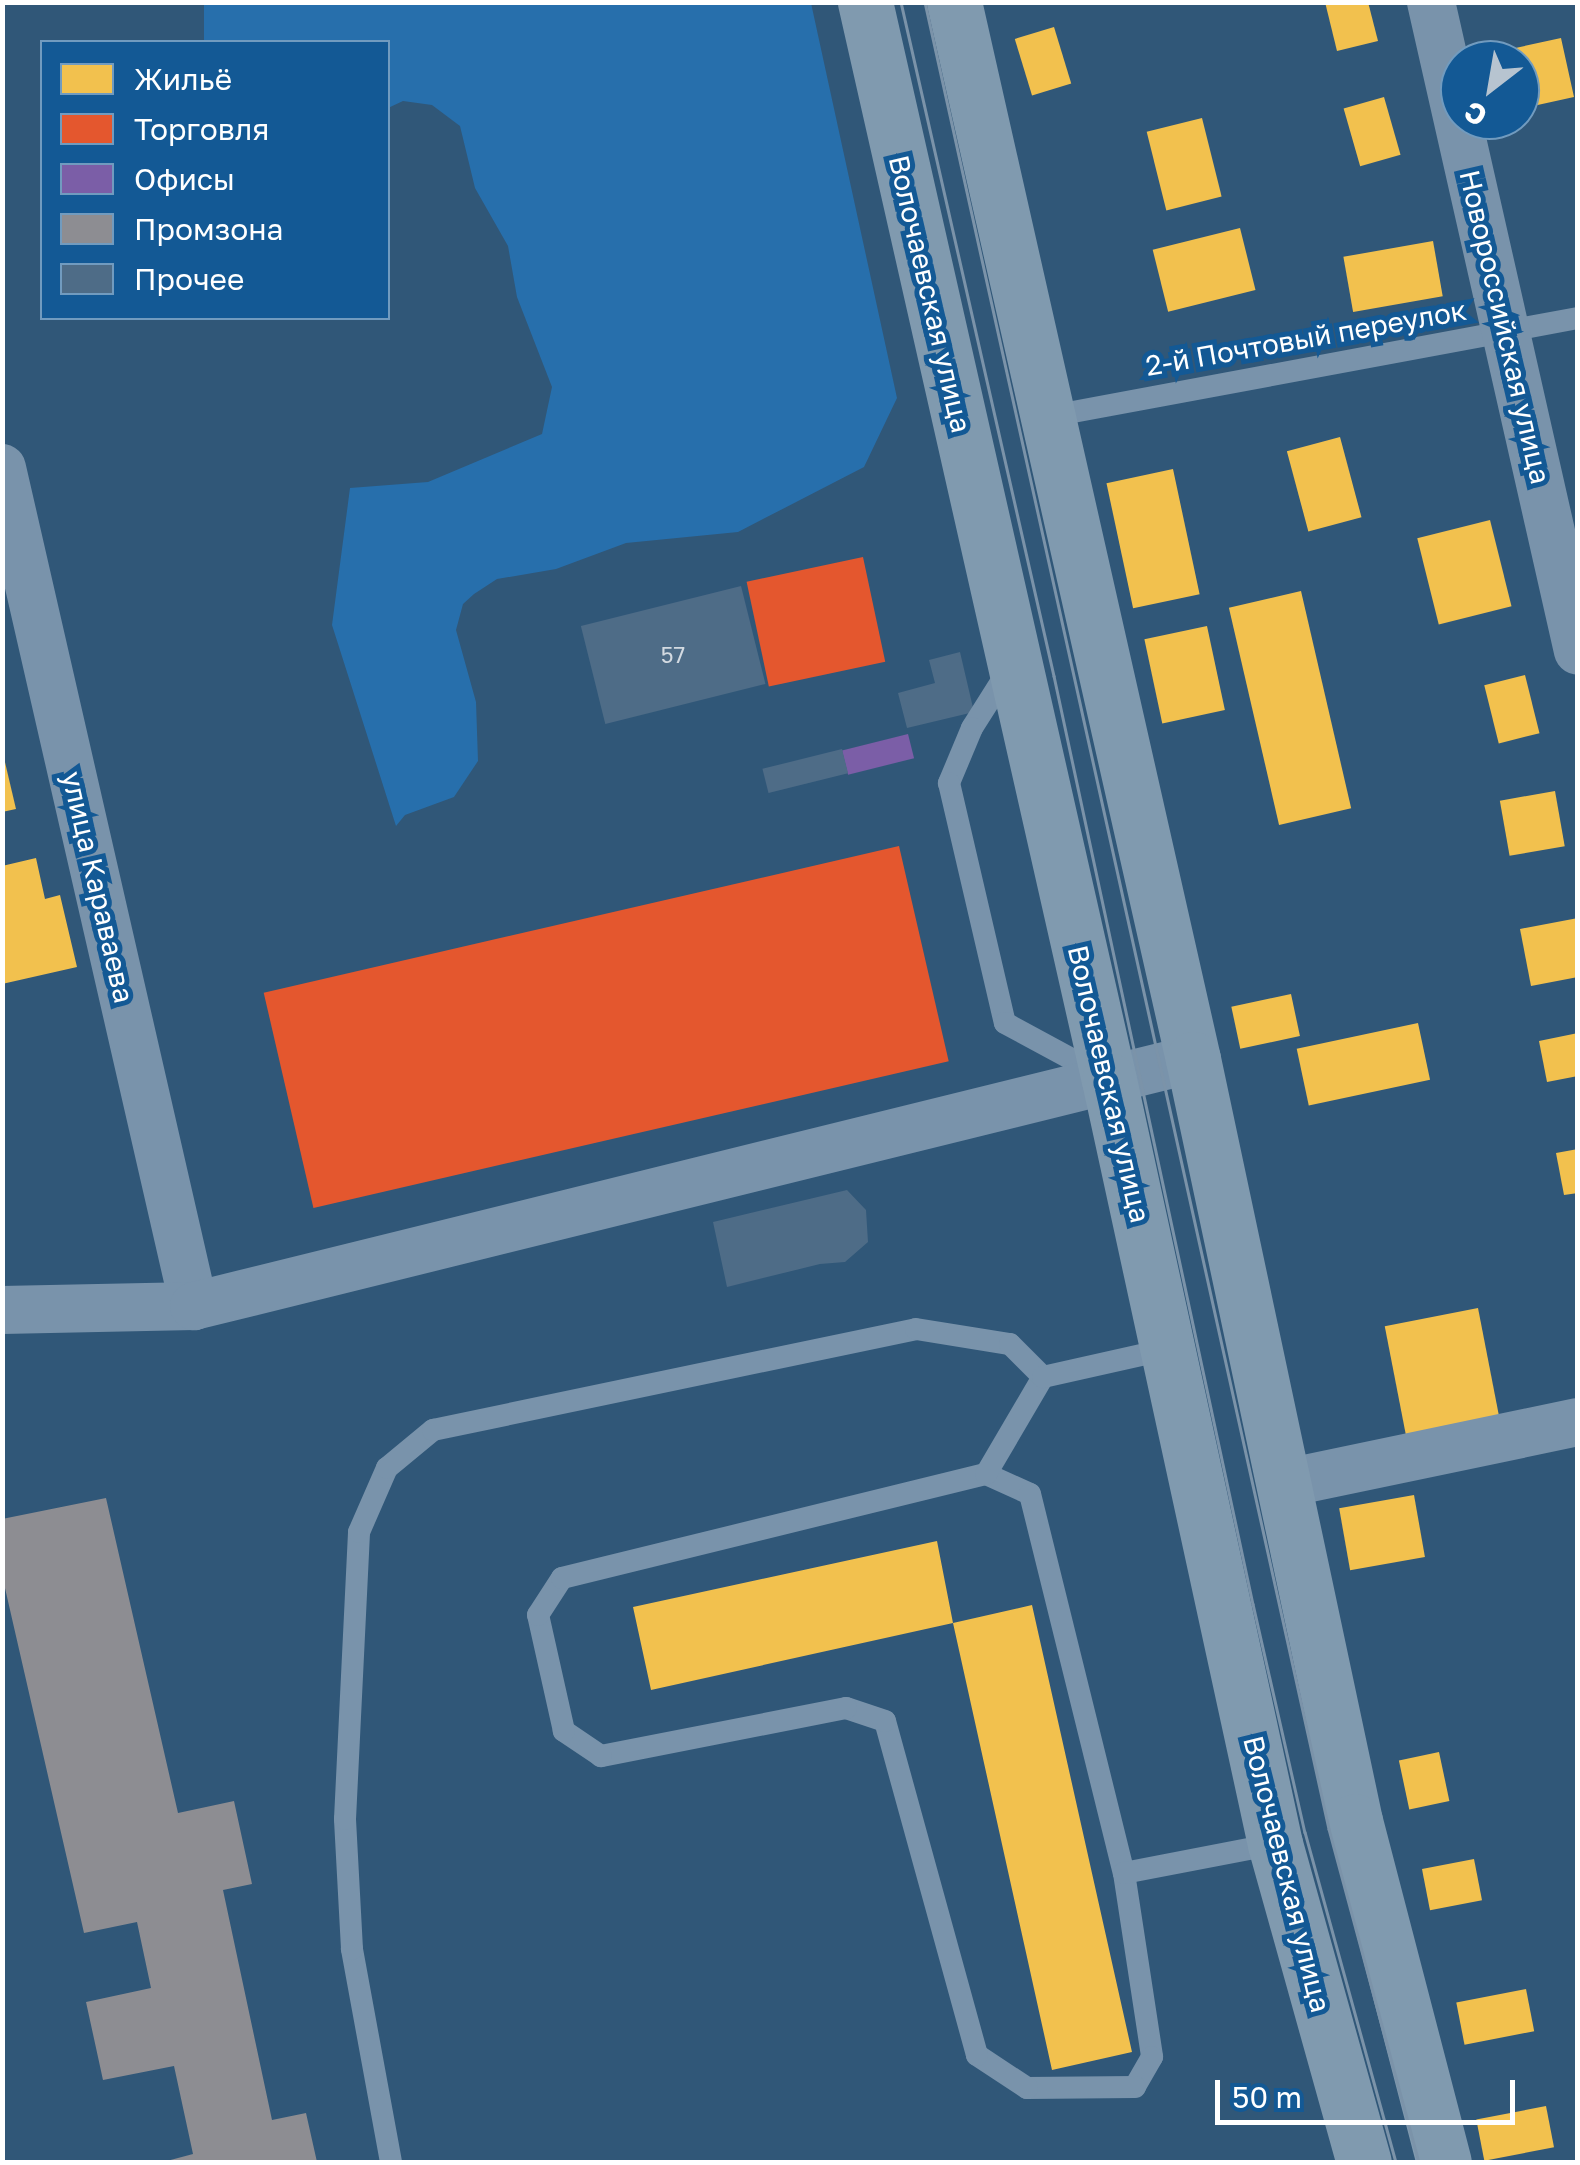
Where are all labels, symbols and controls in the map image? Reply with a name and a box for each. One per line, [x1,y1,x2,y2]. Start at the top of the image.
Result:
legend [40,40,390,320]
north arrow [1440,40,1540,140]
text: Жильё [134,61,232,97]
text: С [1458,95,1492,134]
text: Торговля [134,111,269,147]
street label: Волочаевская улица [882,152,978,436]
text: Офисы [134,161,235,197]
street label: Новороссийская улица [1452,167,1558,487]
text: Промзона [134,211,284,247]
text: Прочее [134,261,244,297]
street label: 2-й Почтовый переулок [1143,293,1469,383]
house number: 57 [661,642,685,668]
street label: улица Караваева [55,768,141,1006]
street label: Волочаевская улица [1061,942,1157,1226]
street label: Волочаевская улица [1236,1732,1338,2016]
scale bar [1220,2060,1520,2122]
text: 50 m [1232,2079,1302,2115]

